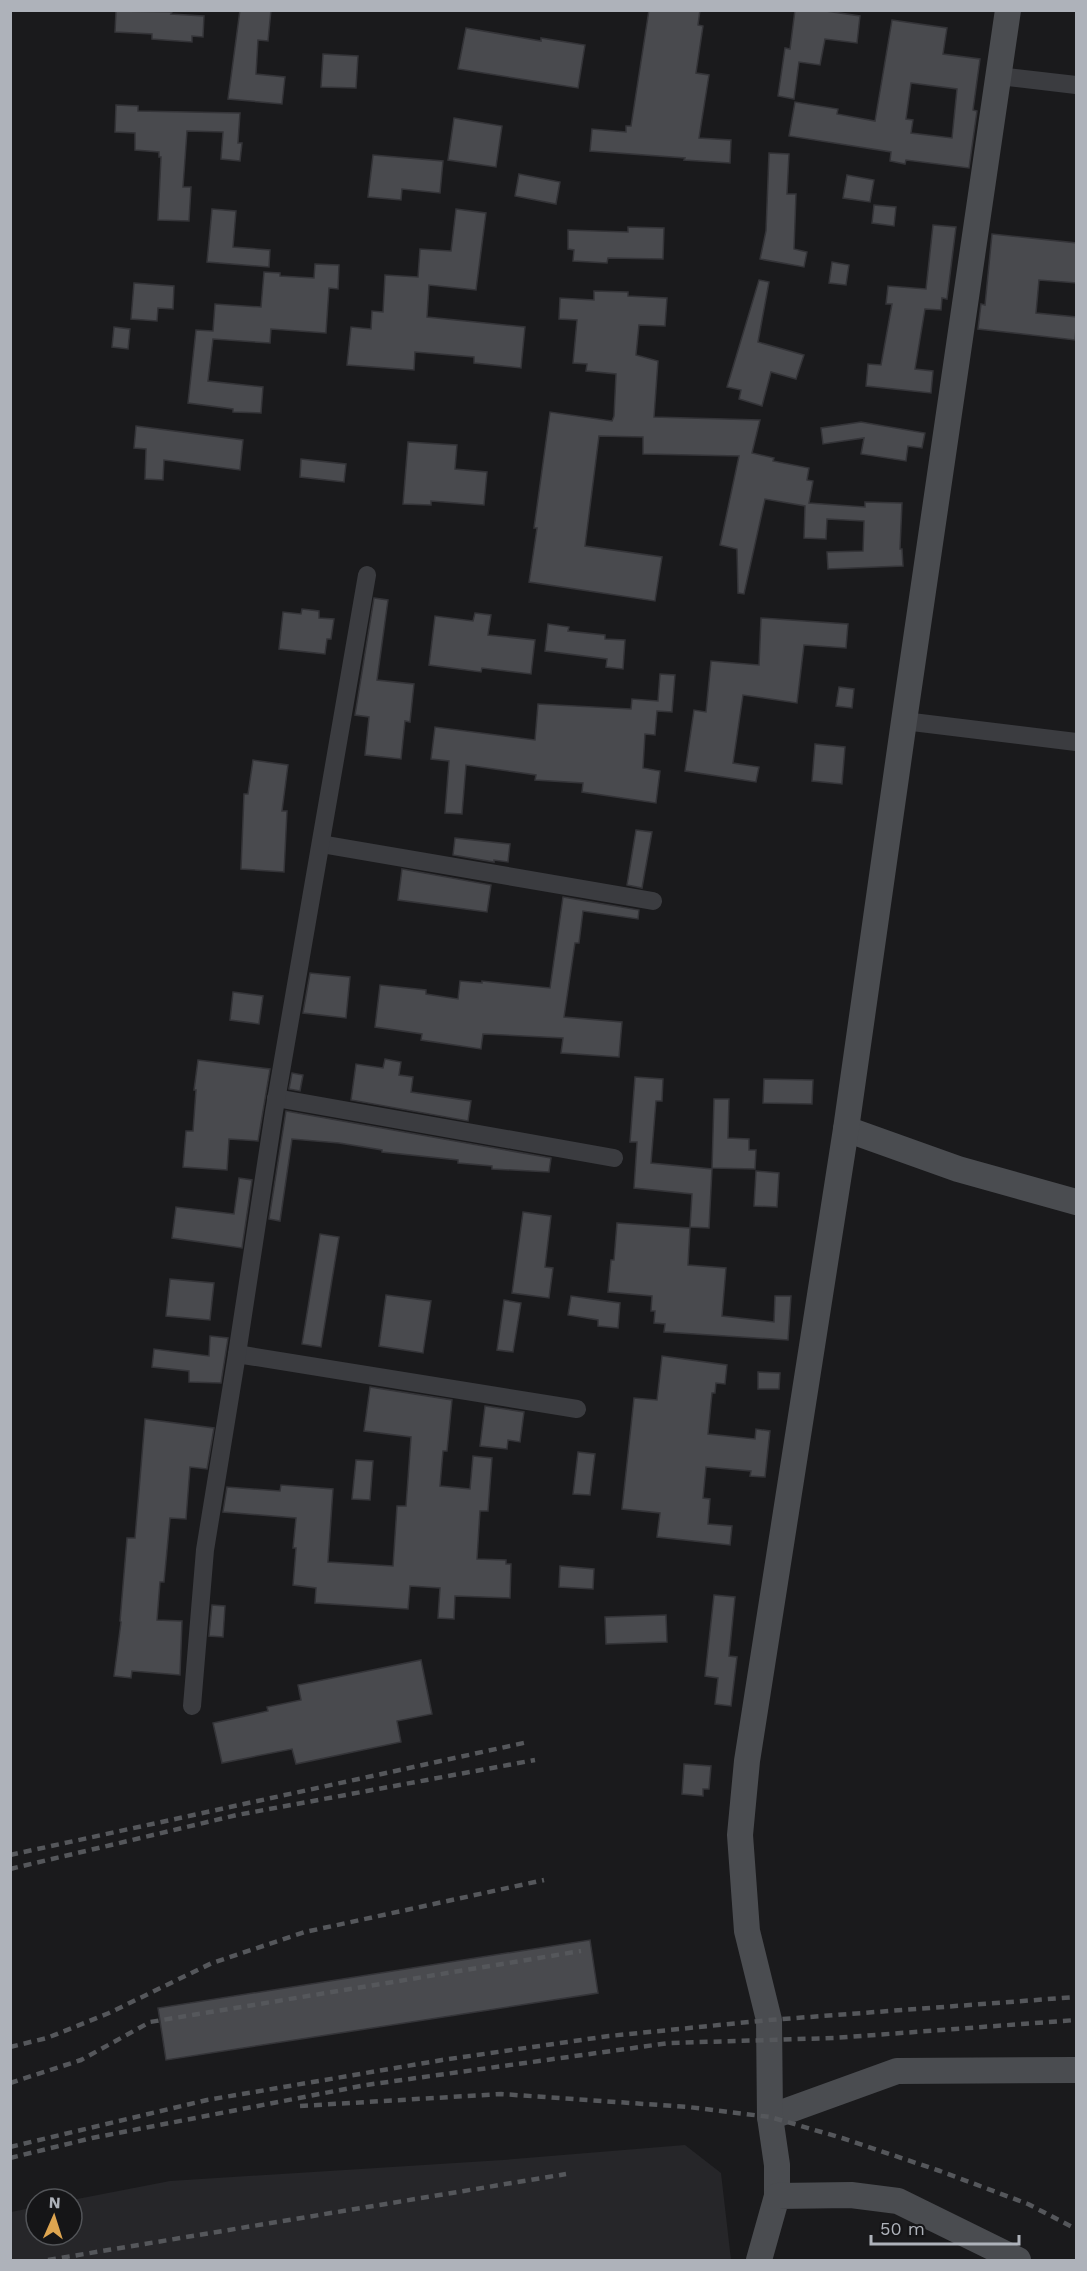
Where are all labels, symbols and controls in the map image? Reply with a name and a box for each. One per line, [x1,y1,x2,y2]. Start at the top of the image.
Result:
north arrow [24,2187,84,2247]
text: N [48,2193,61,2212]
scale bar [871,2208,1020,2246]
text: 50 m [880,2218,925,2239]

